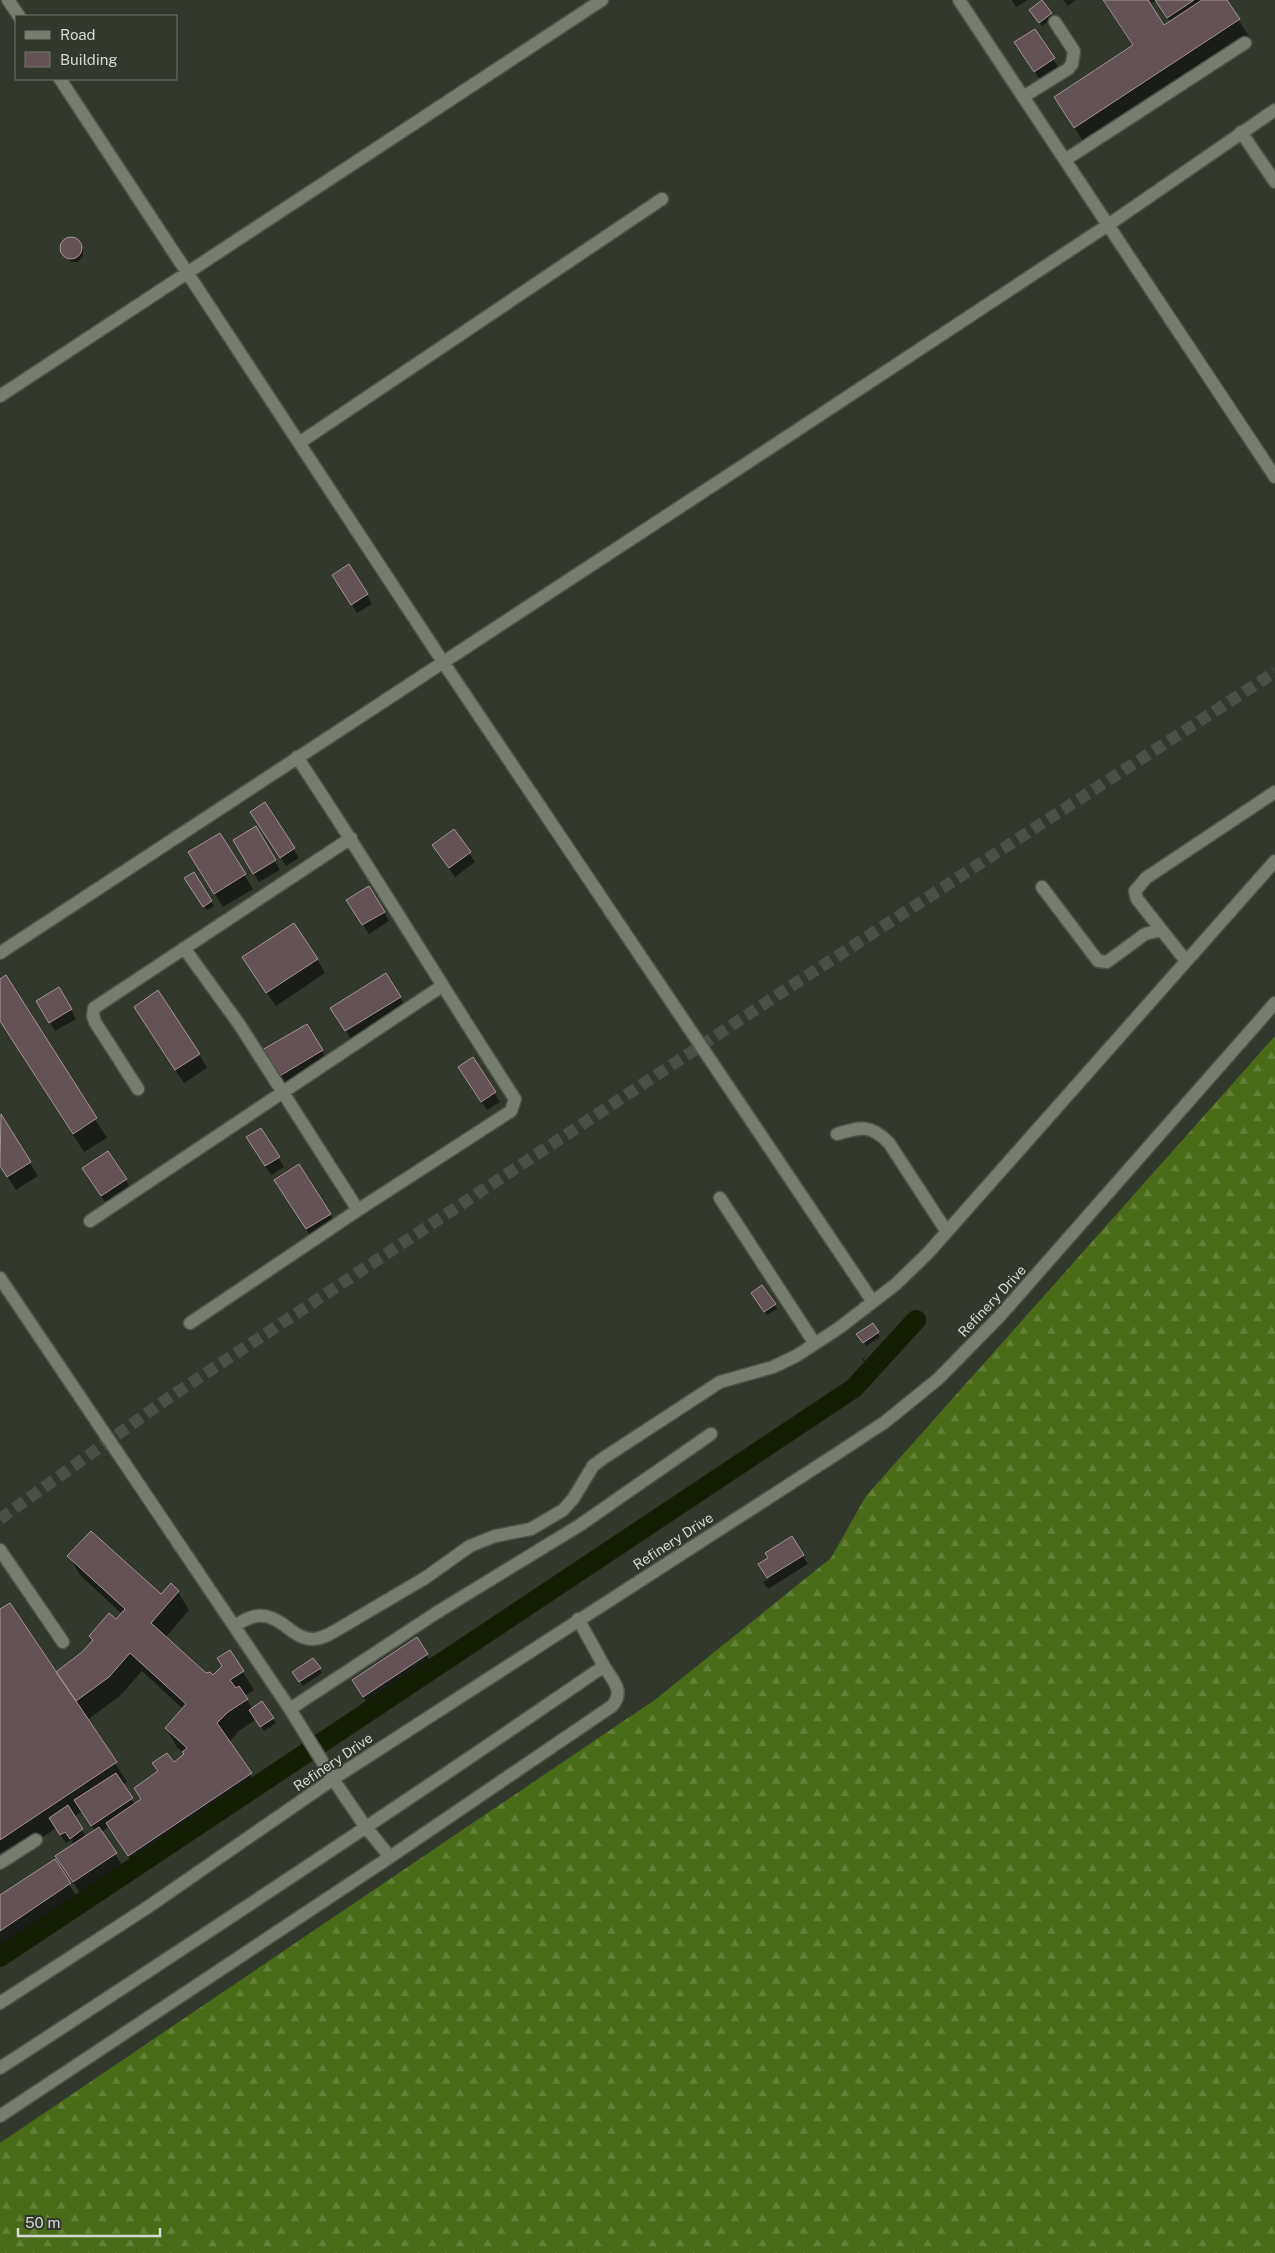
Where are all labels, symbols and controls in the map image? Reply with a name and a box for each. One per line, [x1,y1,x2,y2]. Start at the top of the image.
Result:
legend [15,15,178,80]
text: Road [60,26,96,43]
text: Building [60,51,118,68]
street label: Refinery Drive [955,1262,1029,1340]
street label: Refinery Drive [630,1509,716,1573]
street label: Refinery Drive [290,1730,376,1794]
scale bar [18,2206,160,2238]
text: 50 m [25,2214,60,2231]

